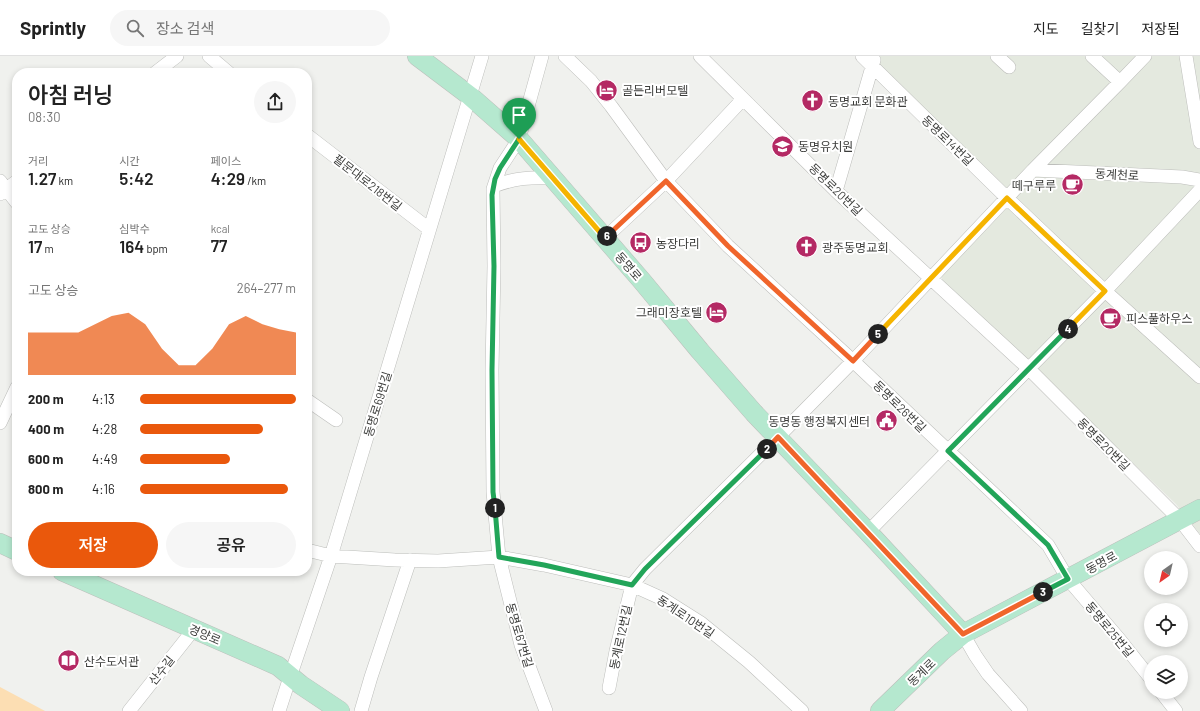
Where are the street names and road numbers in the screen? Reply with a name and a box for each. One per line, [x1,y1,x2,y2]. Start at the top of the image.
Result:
street label: 동명로14번길 [919,112,977,168]
street label: 필문대로218번길 [331,151,405,213]
street label: 동명로20번길 [807,160,865,218]
street label: 동계천로 [1095,166,1139,182]
street label: 동명로 [613,249,645,283]
street label: 동명로69번길 [360,370,394,438]
street label: 동명로26번길 [871,377,929,435]
street label: 동명로20번길 [1075,415,1133,473]
street label: 동명로 [1083,548,1119,576]
street label: 동계로10번길 [655,592,717,640]
street label: 동명로25번길 [1083,599,1137,659]
street label: 동명로67번길 [504,601,536,669]
street label: 동계로12번길 [606,603,634,671]
street label: 경양로 [187,621,223,647]
street label: 산수길 [145,653,177,687]
street label: 동계로 [904,655,938,689]

